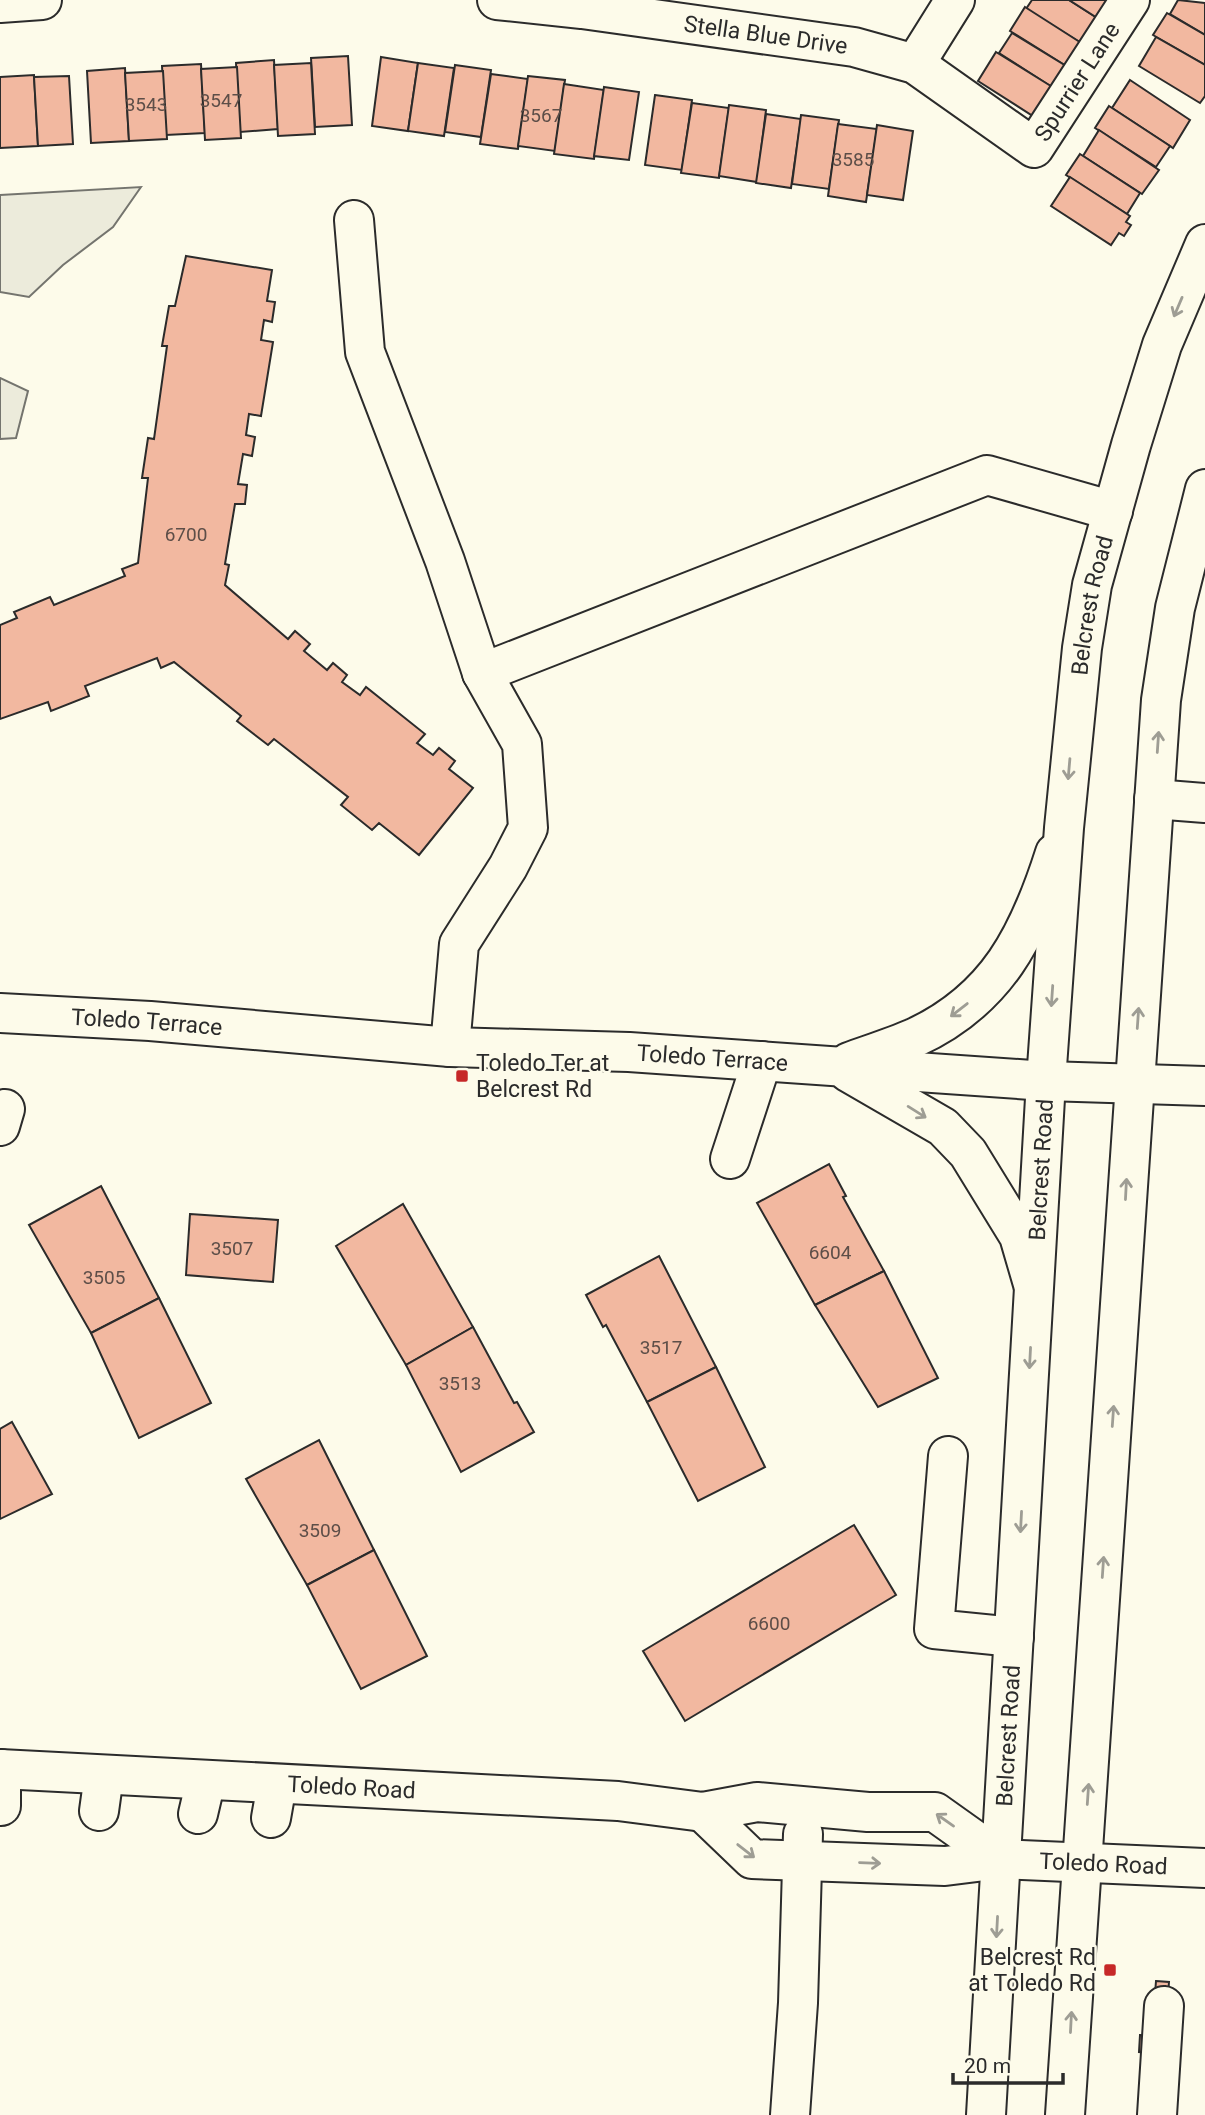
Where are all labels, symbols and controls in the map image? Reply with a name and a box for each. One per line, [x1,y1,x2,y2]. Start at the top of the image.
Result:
street label: Stella Blue Drive [682,10,849,60]
street label: Spurrier Lane [1029,18,1126,146]
house number: 3547 [200,89,242,112]
house number: 3543 [125,93,167,116]
house number: 3567 [520,104,562,127]
house number: 3585 [832,148,874,171]
one-way arrow [1171,296,1184,317]
house number: 6700 [165,523,207,546]
street label: Belcrest Road [1066,532,1119,676]
one-way arrow [1152,731,1165,754]
one-way arrow [1062,757,1075,780]
one-way arrow [1045,984,1058,1007]
one-way arrow [950,1003,969,1018]
street label: Toledo Terrace [70,1004,223,1041]
one-way arrow [1132,1007,1145,1030]
street label: Toledo Terrace [636,1040,789,1077]
place label: Toledo Ter at Belcrest Rd [476,1050,609,1103]
marker: Toledo Ter at Belcrest Rd [454,1068,470,1084]
street label: Belcrest Road [1024,1098,1059,1241]
one-way arrow [907,1105,927,1119]
one-way arrow [1120,1178,1133,1201]
house number: 3507 [211,1237,253,1260]
house number: 6604 [809,1241,852,1264]
house number: 3505 [83,1266,125,1289]
house number: 3517 [640,1336,682,1359]
one-way arrow [1024,1346,1037,1369]
house number: 3513 [439,1372,481,1395]
one-way arrow [1106,1405,1119,1428]
one-way arrow [1014,1510,1027,1533]
house number: 3509 [299,1519,341,1542]
one-way arrow [1097,1556,1110,1578]
house number: 6600 [748,1612,790,1635]
street label: Belcrest Road [991,1664,1026,1807]
street label: Toledo Road [287,1771,416,1804]
one-way arrow [1082,1783,1095,1805]
one-way arrow [936,1813,955,1827]
one-way arrow [737,1843,755,1859]
street label: Toledo Road [1039,1848,1168,1880]
one-way arrow [858,1856,881,1870]
one-way arrow [990,1915,1003,1938]
place label: Belcrest Rd at Toledo Rd [968,1944,1096,1997]
marker: Belcrest Rd at Toledo Rd [1102,1962,1118,1978]
one-way arrow [1065,2012,1078,2034]
scale bar [953,2042,1063,2086]
text: 20 m [964,2054,1011,2078]

